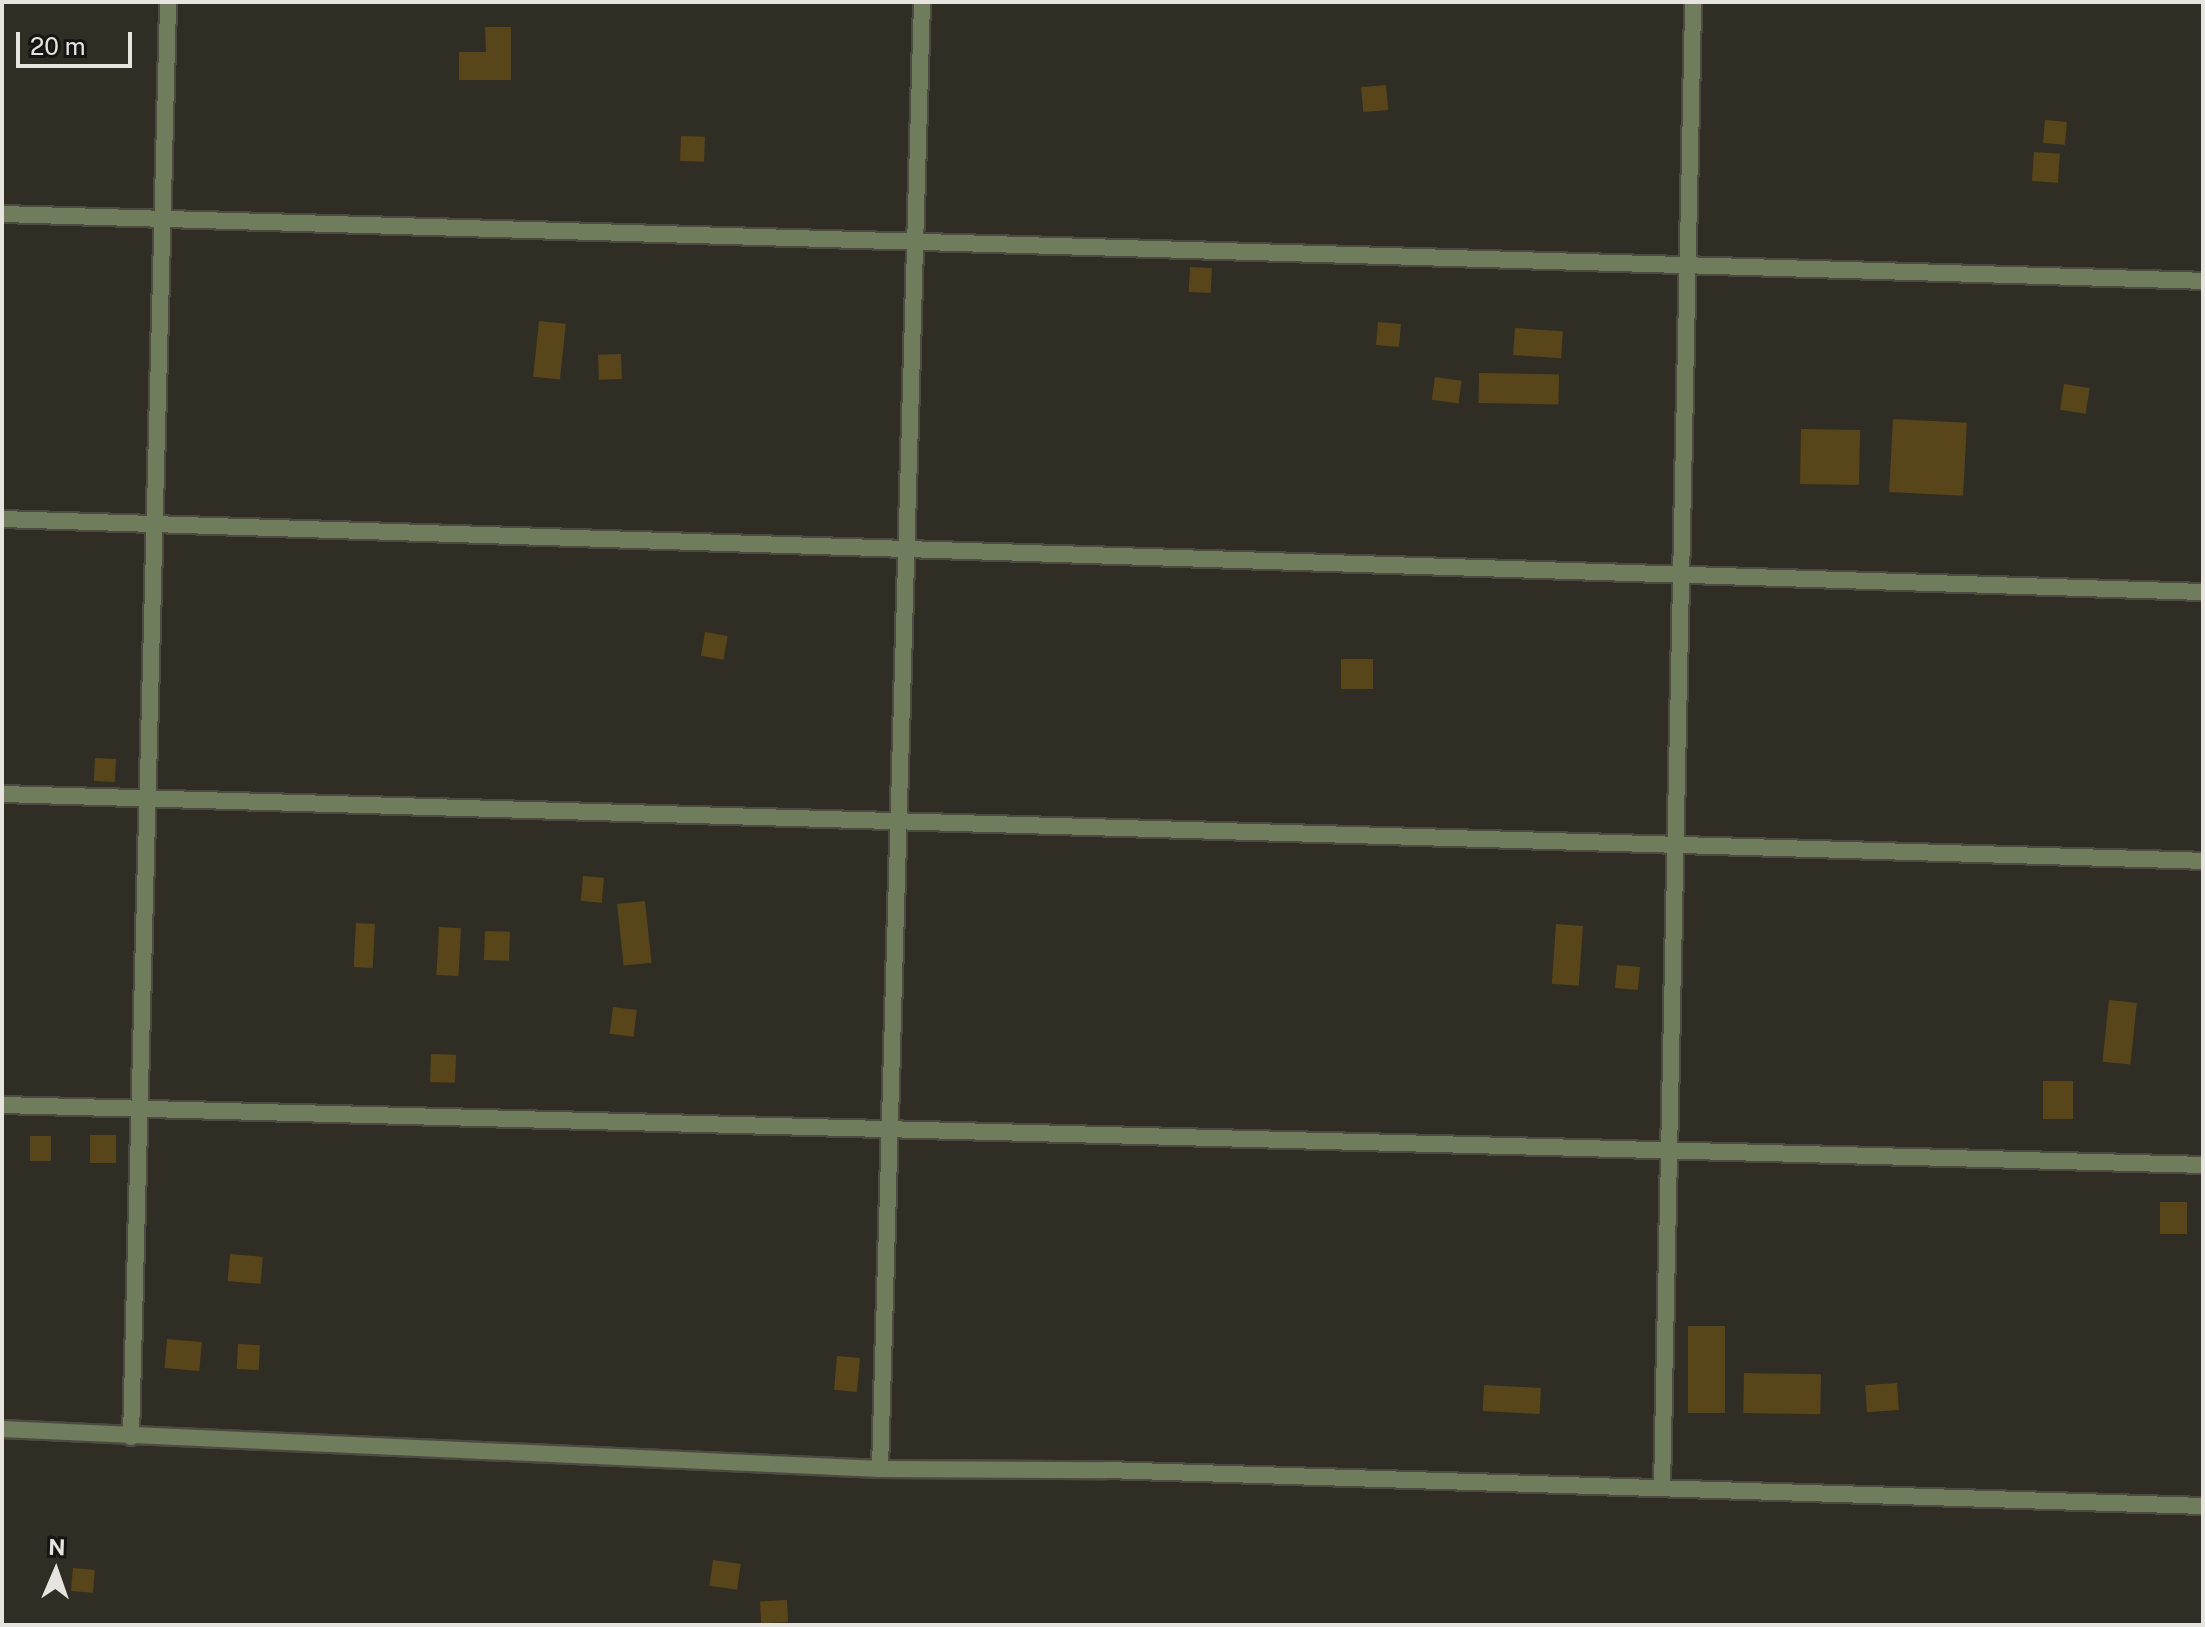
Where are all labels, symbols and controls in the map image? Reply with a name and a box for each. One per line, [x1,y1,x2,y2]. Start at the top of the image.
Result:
scale bar [20,16,136,66]
text: 20 m [30,32,86,60]
north arrow [16,1531,96,1611]
text: N [48,1534,66,1560]

